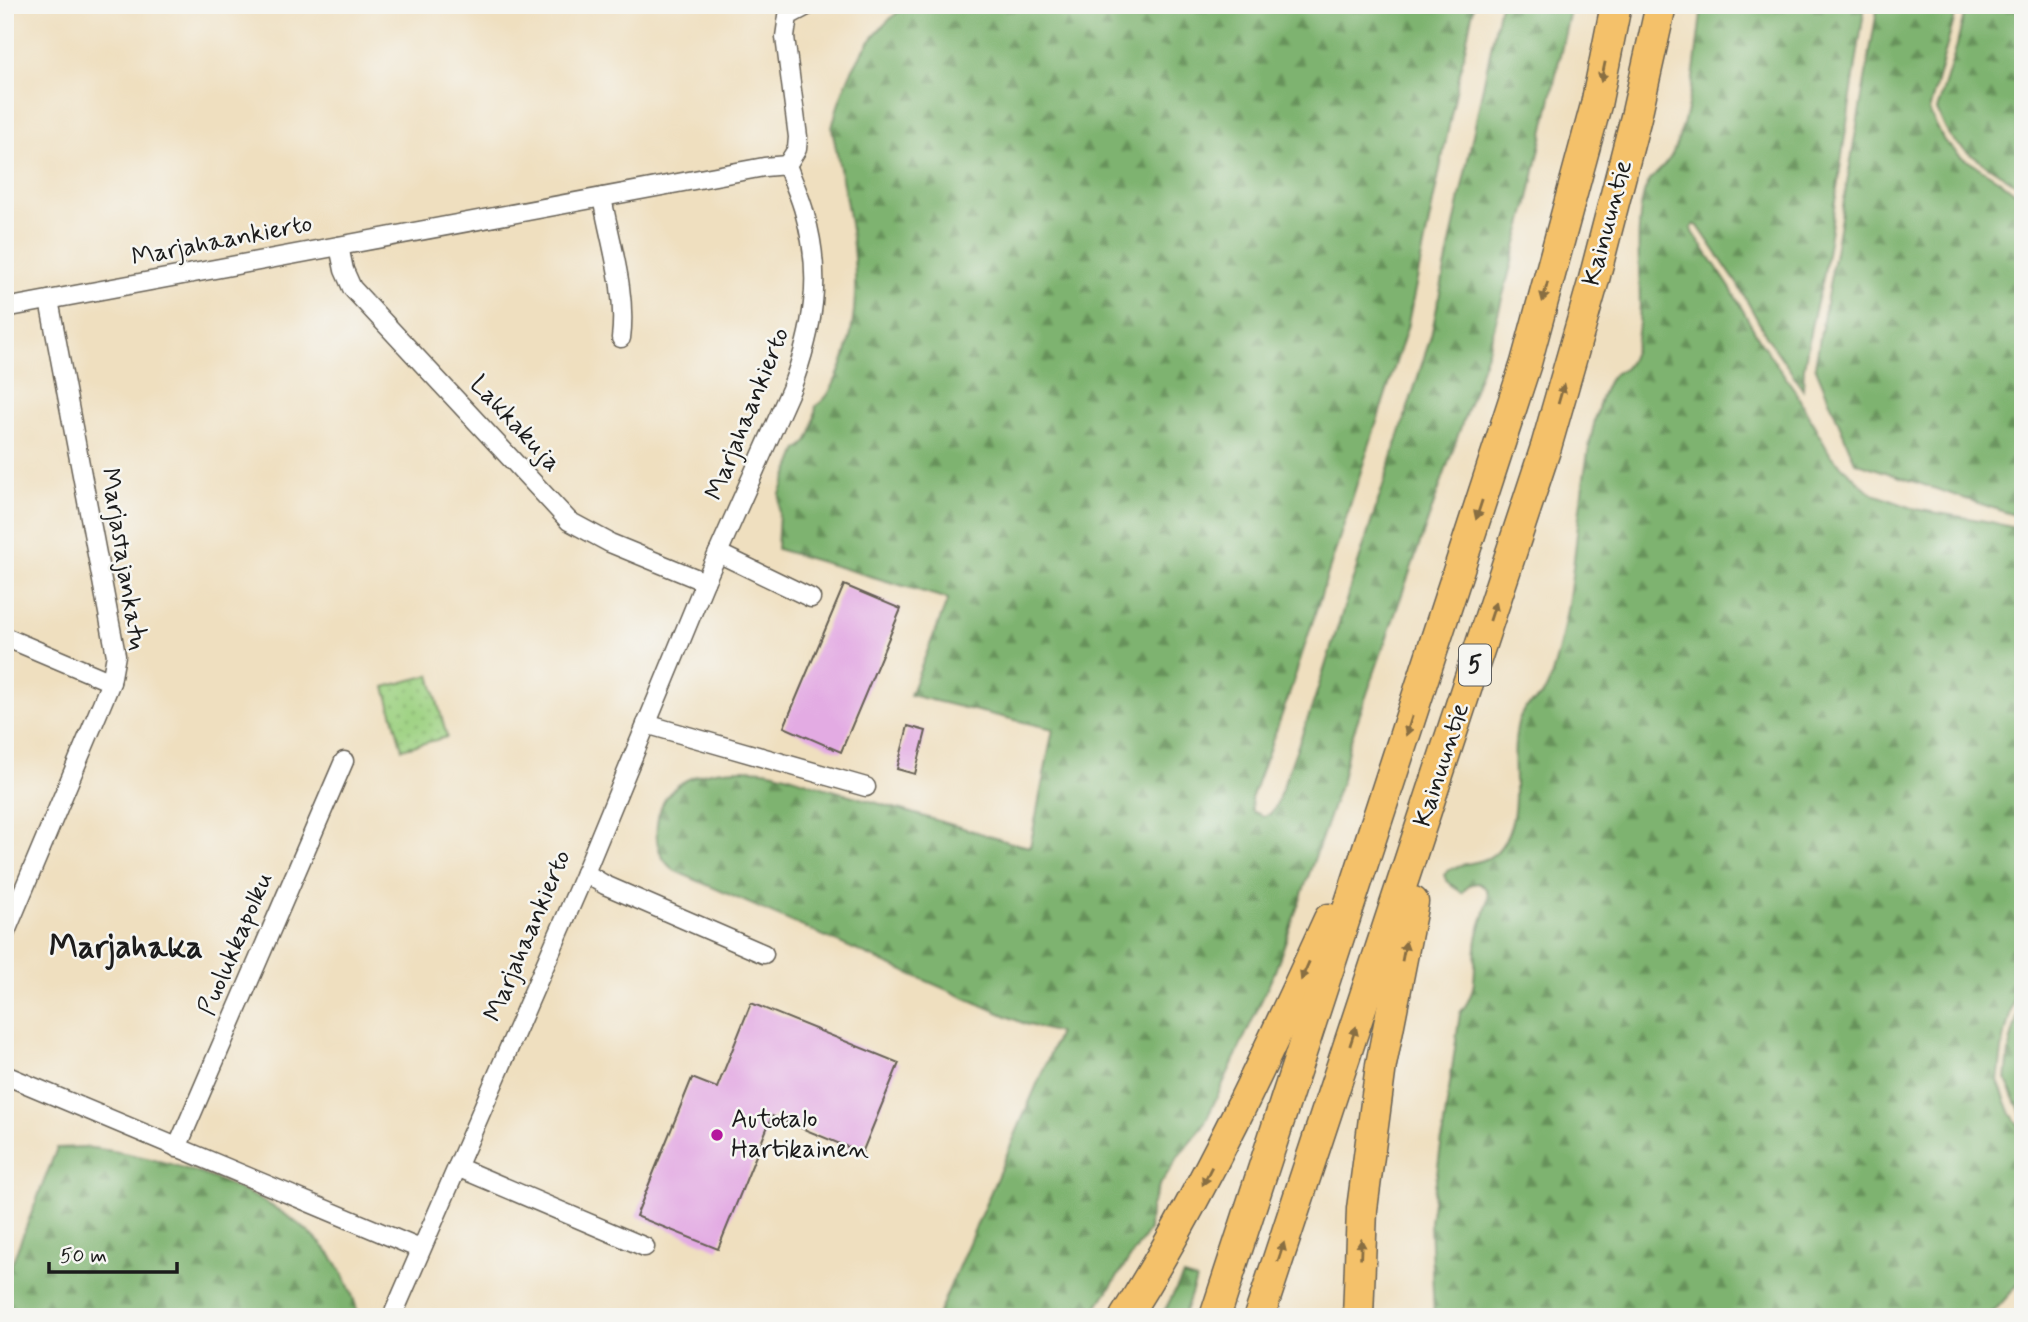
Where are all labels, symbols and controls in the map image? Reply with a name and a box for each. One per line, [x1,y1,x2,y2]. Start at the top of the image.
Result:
one-way arrow [1597,61,1608,83]
street label: Kainuuntie [1575,156,1641,290]
street label: Marjahaankierto [129,207,315,275]
one-way arrow [1539,281,1550,303]
street label: Marjahaankierto [698,323,798,505]
street label: Lakkakuja [462,368,568,480]
one-way arrow [1557,383,1567,404]
street label: Marjastajankatu [92,466,154,652]
one-way arrow [1473,499,1483,520]
one-way arrow [1488,600,1499,621]
road number: 5 [1459,644,1491,686]
street label: Kainuuntie [1406,698,1478,831]
one-way arrow [1403,716,1414,737]
street label: Marjahaankierto [476,845,580,1027]
street label: Puolukkapolku [191,867,281,1021]
district label: Marjahaka [49,926,203,971]
one-way arrow [1399,940,1410,962]
one-way arrow [1299,961,1311,981]
one-way arrow [1348,1026,1359,1047]
place label: Autotalo Hartikainen [731,1103,869,1167]
marker: Autotalo Hartikainen [709,1127,725,1143]
one-way arrow [1201,1166,1212,1186]
scale bar [49,1231,177,1275]
one-way arrow [1355,1237,1366,1259]
one-way arrow [1276,1241,1287,1262]
text: 50 m [60,1242,107,1270]

